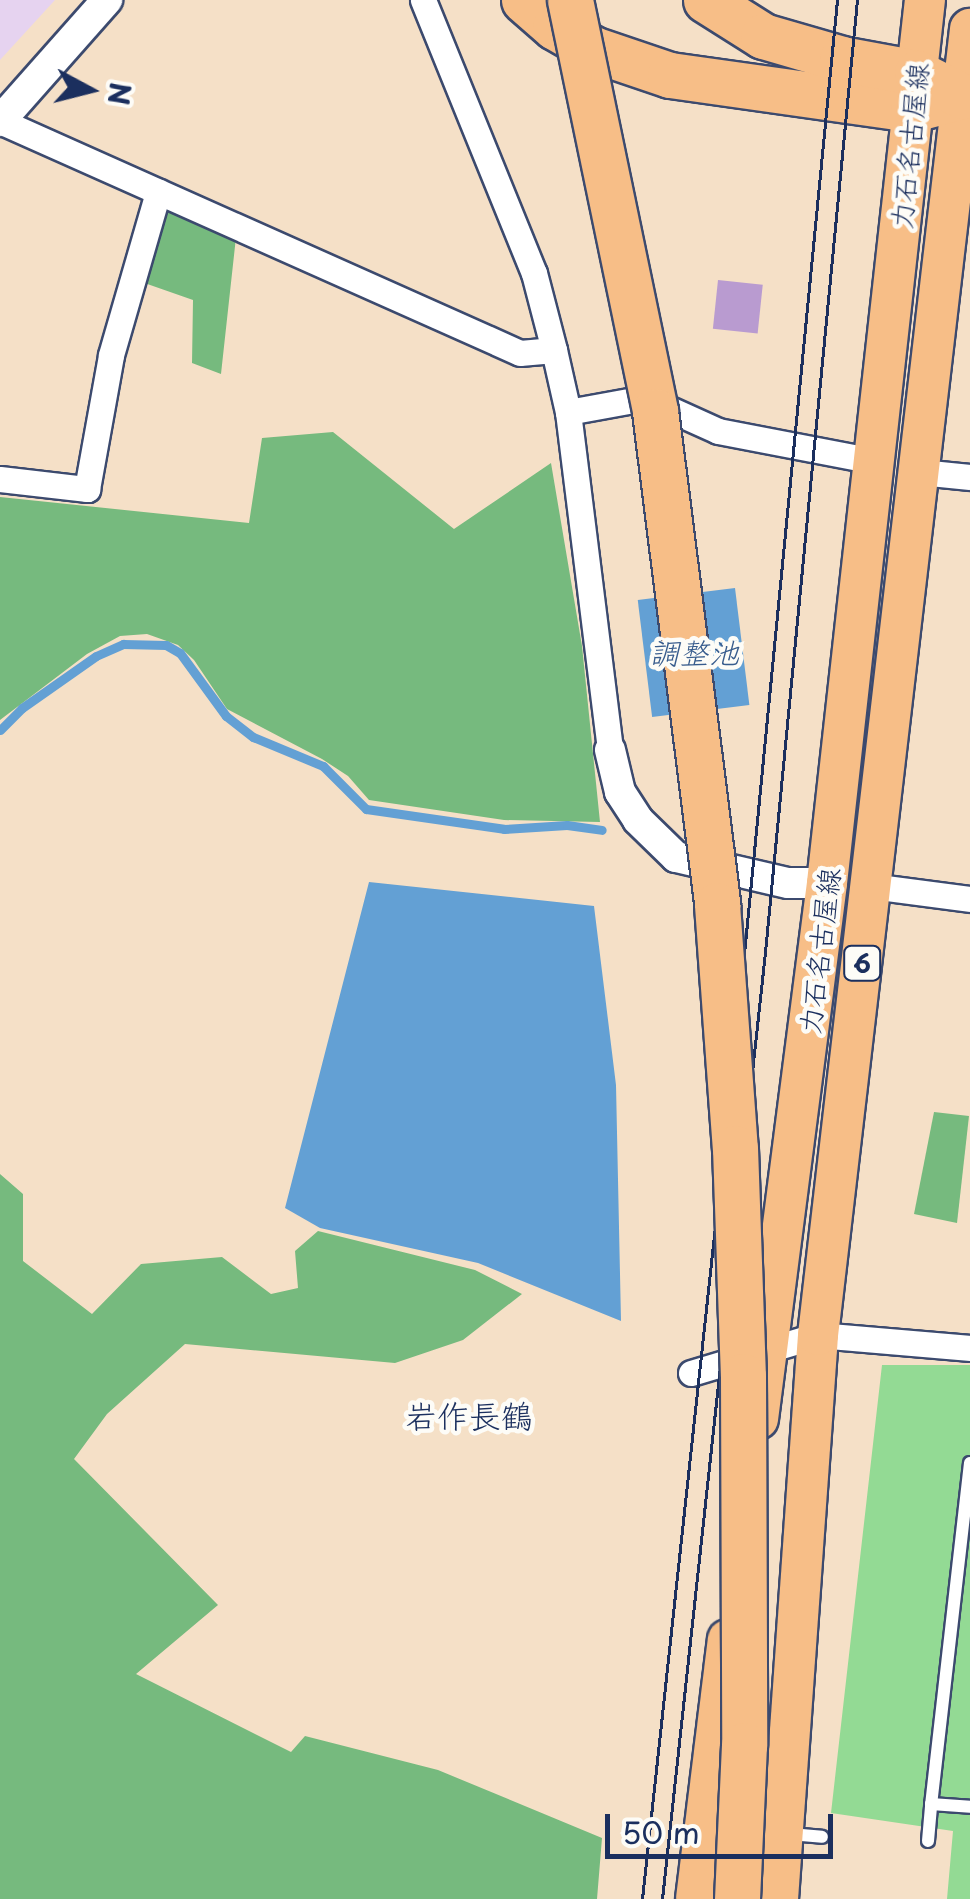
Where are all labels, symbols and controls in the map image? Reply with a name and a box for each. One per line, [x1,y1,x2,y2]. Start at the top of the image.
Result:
north arrow [40,40,140,140]
street label: 力石名古屋線 [884,61,934,231]
text: N [98,80,143,107]
water label: 調整池 [649,634,739,670]
street label: 力石名古屋線 [792,866,846,1036]
road number: 6 [842,943,882,983]
district label: 岩作長鶴 [405,1396,533,1434]
scale bar [610,1794,838,1856]
text: 50 m [622,1809,700,1854]

